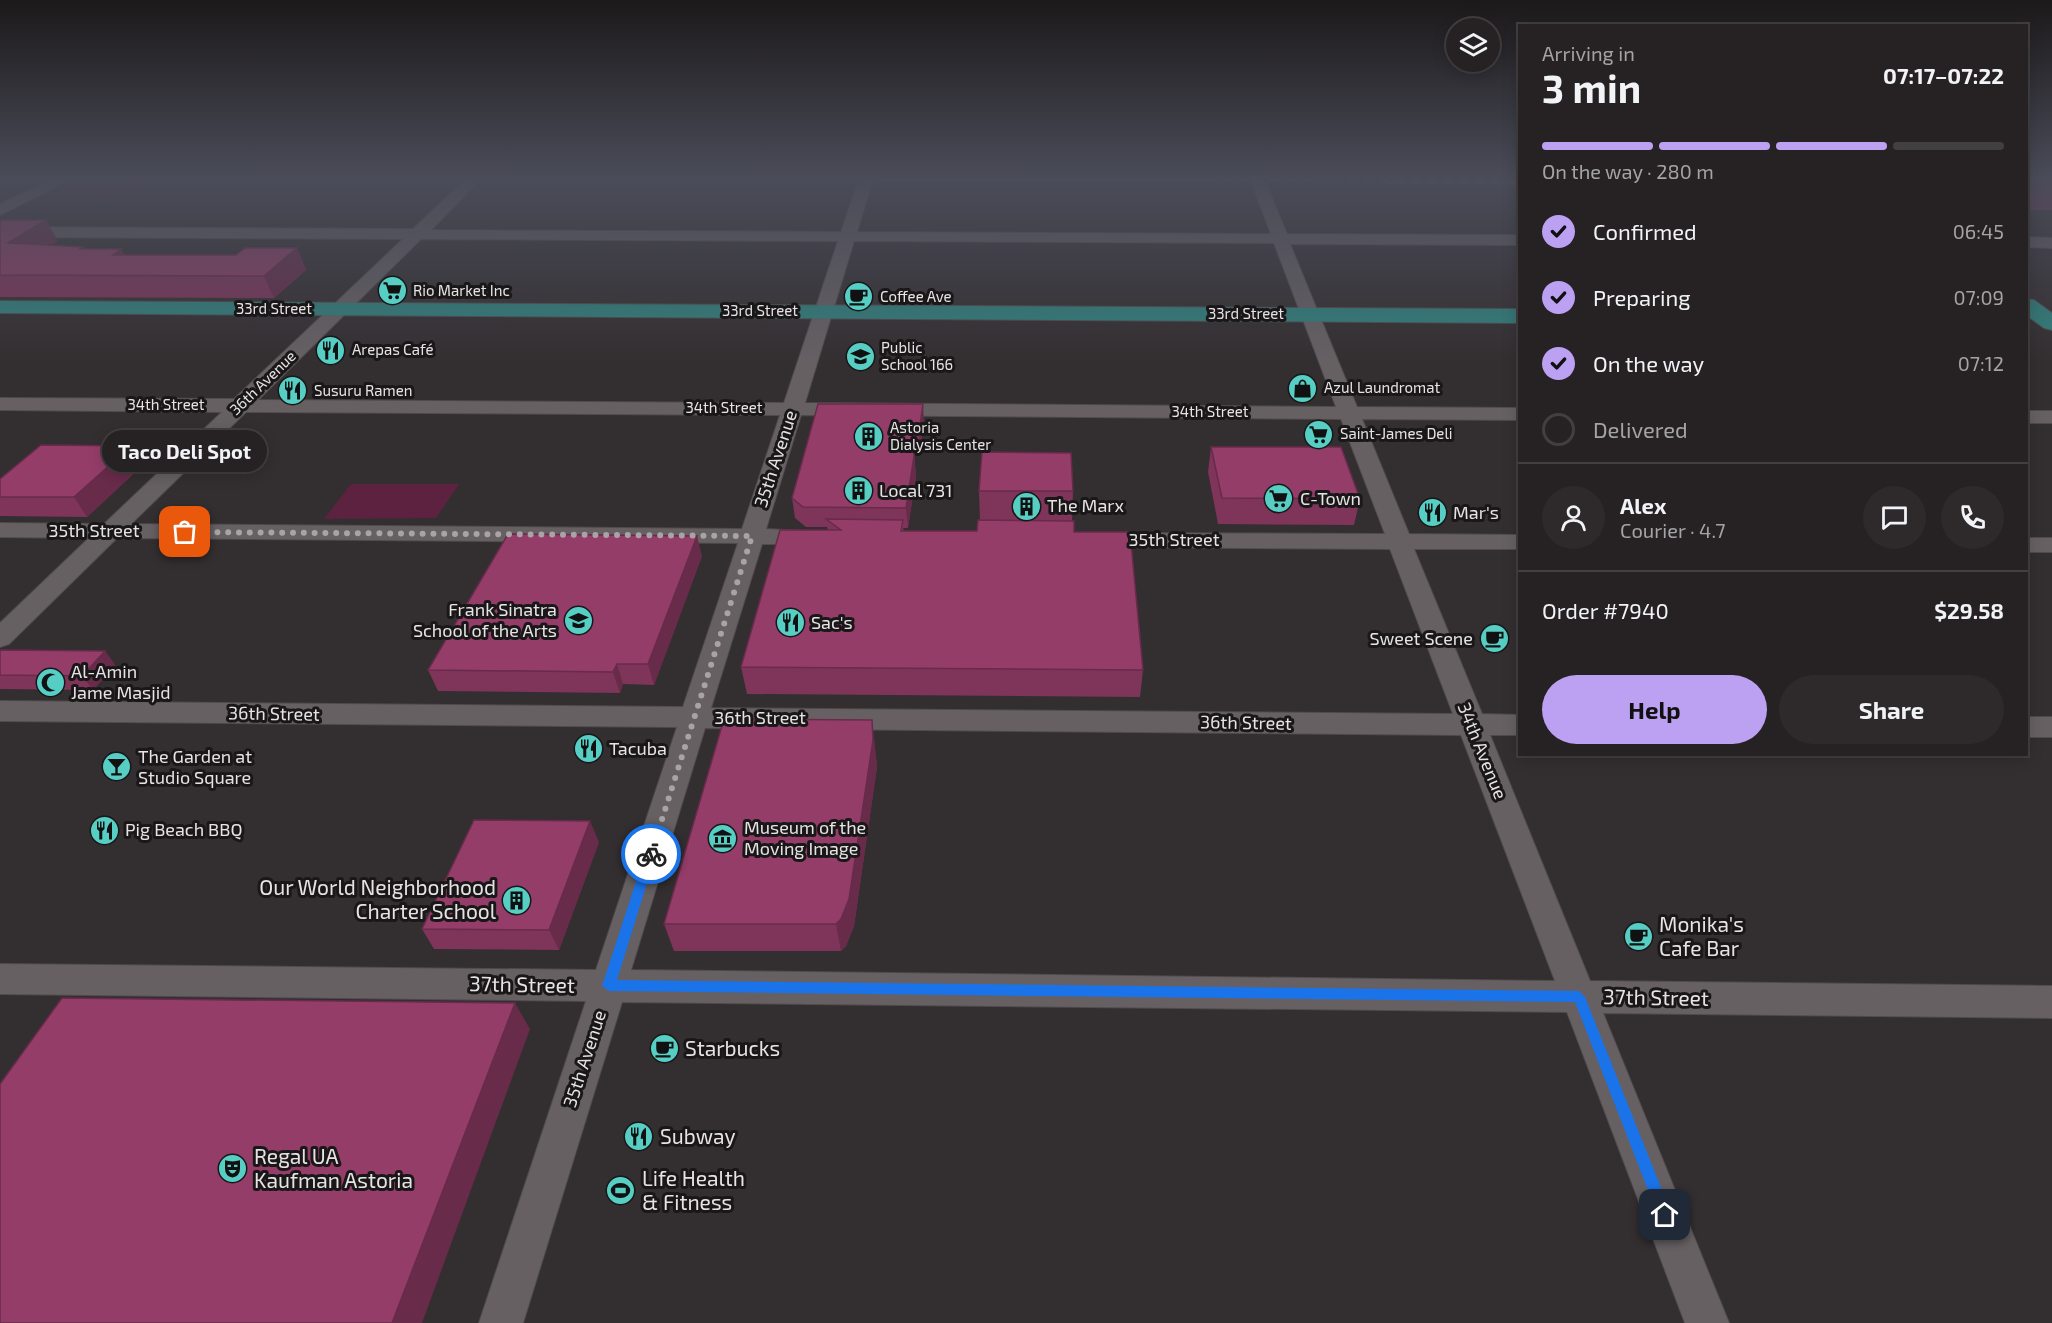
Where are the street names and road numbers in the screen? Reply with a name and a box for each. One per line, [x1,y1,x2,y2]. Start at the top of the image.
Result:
street label: 33rd Street [236,299,312,317]
street label: 33rd Street [722,301,798,319]
street label: 33rd Street [1208,304,1284,322]
street label: 36th Avenue [226,346,299,418]
street label: 34th Street [127,395,205,413]
street label: 34th Street [685,398,763,416]
street label: 34th Street [1171,402,1249,420]
street label: 35th Avenue [749,407,801,510]
street label: 35th Street [48,519,140,541]
street label: 35th Street [1128,528,1220,550]
street label: 34th Avenue [1454,699,1512,802]
street label: 36th Street [228,701,320,725]
street label: 36th Street [714,706,806,728]
street label: 36th Street [1200,710,1292,734]
street label: 37th Street [469,970,575,997]
street label: 37th Street [1603,983,1709,1010]
street label: 35th Avenue [558,1007,610,1110]

